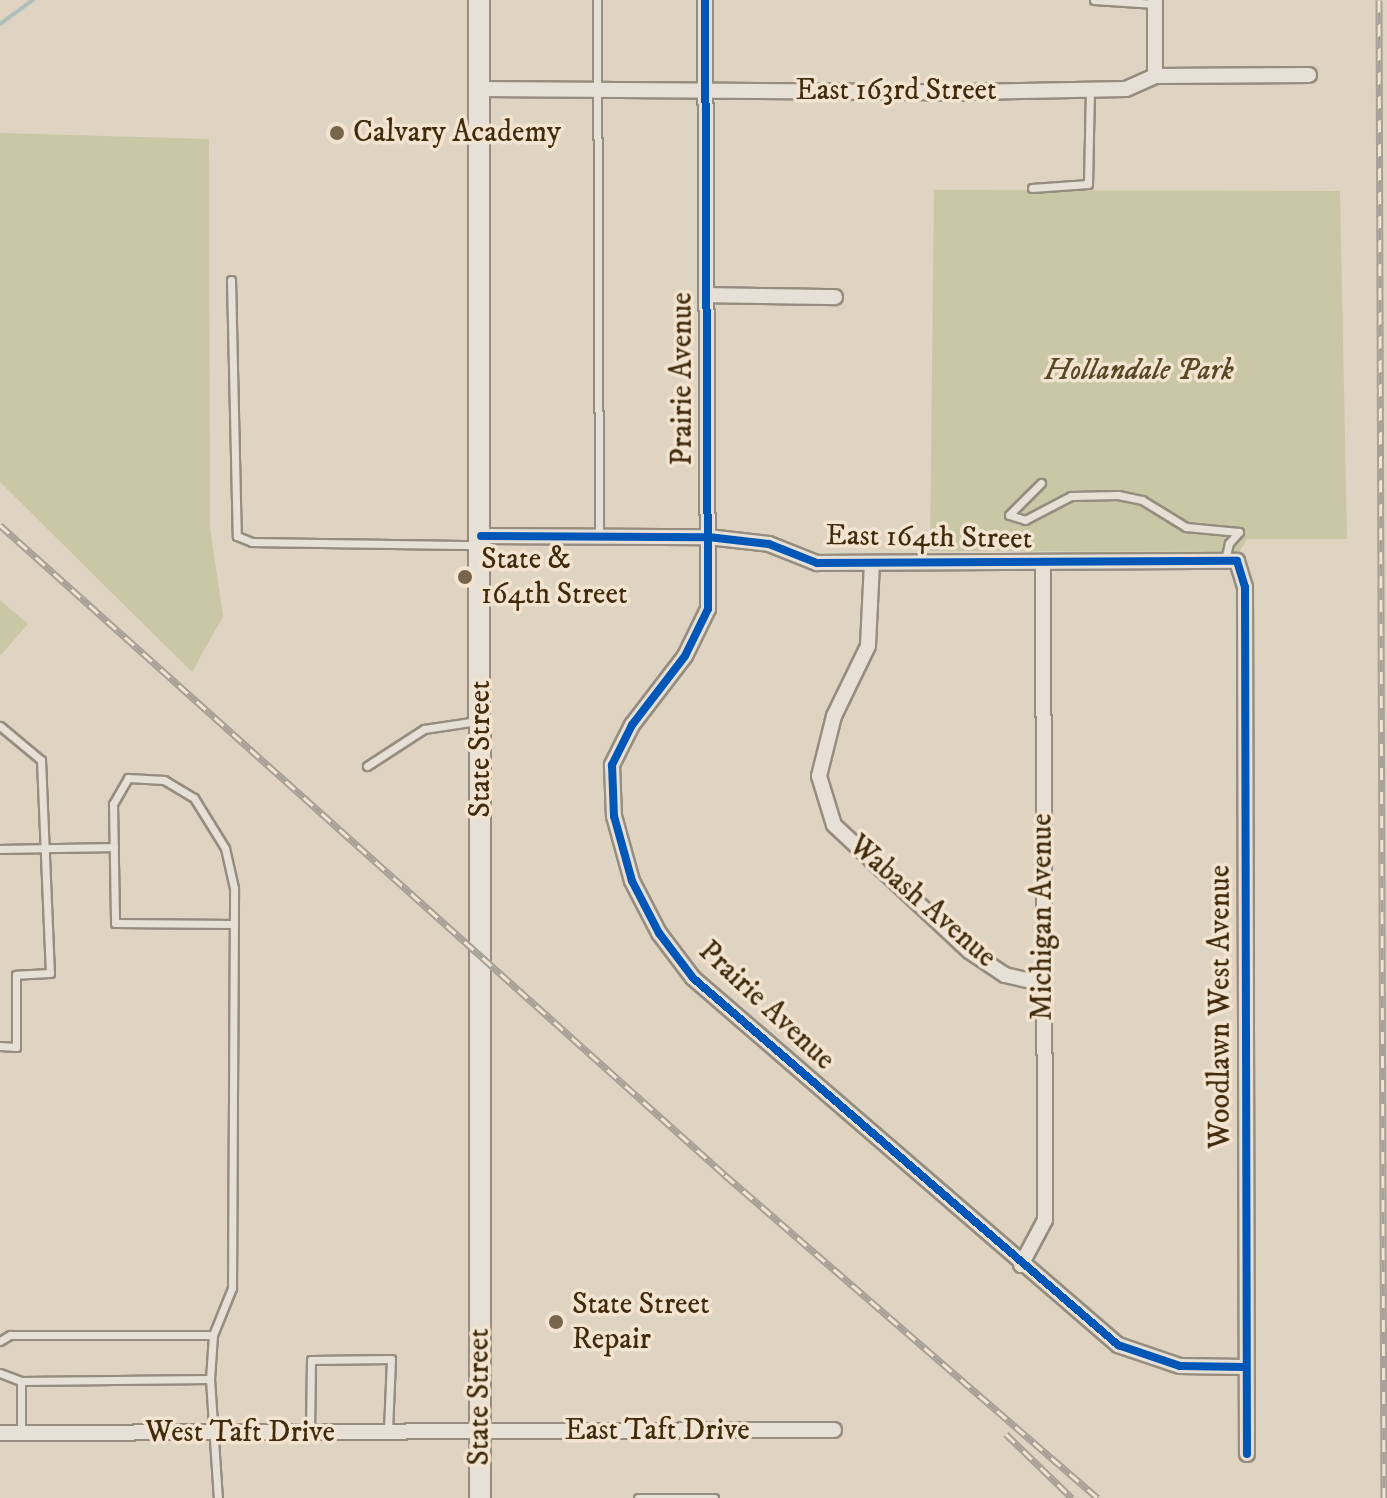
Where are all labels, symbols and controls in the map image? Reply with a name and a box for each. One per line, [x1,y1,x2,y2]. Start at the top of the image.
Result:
street label: East 163rd Street [795,73,997,109]
place label: Calvary Academy [353,115,561,151]
marker: Calvary Academy [328,124,346,142]
street label: Prairie Avenue [665,292,701,466]
park label: Hollandale Park [1044,353,1234,389]
street label: East 164th Street [825,518,1033,558]
place label: State & 164th Street [481,542,628,612]
marker: State & 164th Street [456,568,474,586]
street label: State Street [463,680,499,818]
street label: Michigan Avenue [1025,813,1061,1021]
street label: Wabash Avenue [841,828,1003,976]
street label: Woodlawn West Avenue [1203,865,1239,1149]
street label: Prairie Avenue [690,934,842,1078]
place label: State Street Repair [572,1287,710,1358]
marker: State Street Repair [547,1313,565,1331]
street label: State Street [462,1328,498,1466]
street label: East Taft Drive [564,1413,750,1449]
street label: West Taft Drive [145,1415,335,1451]

